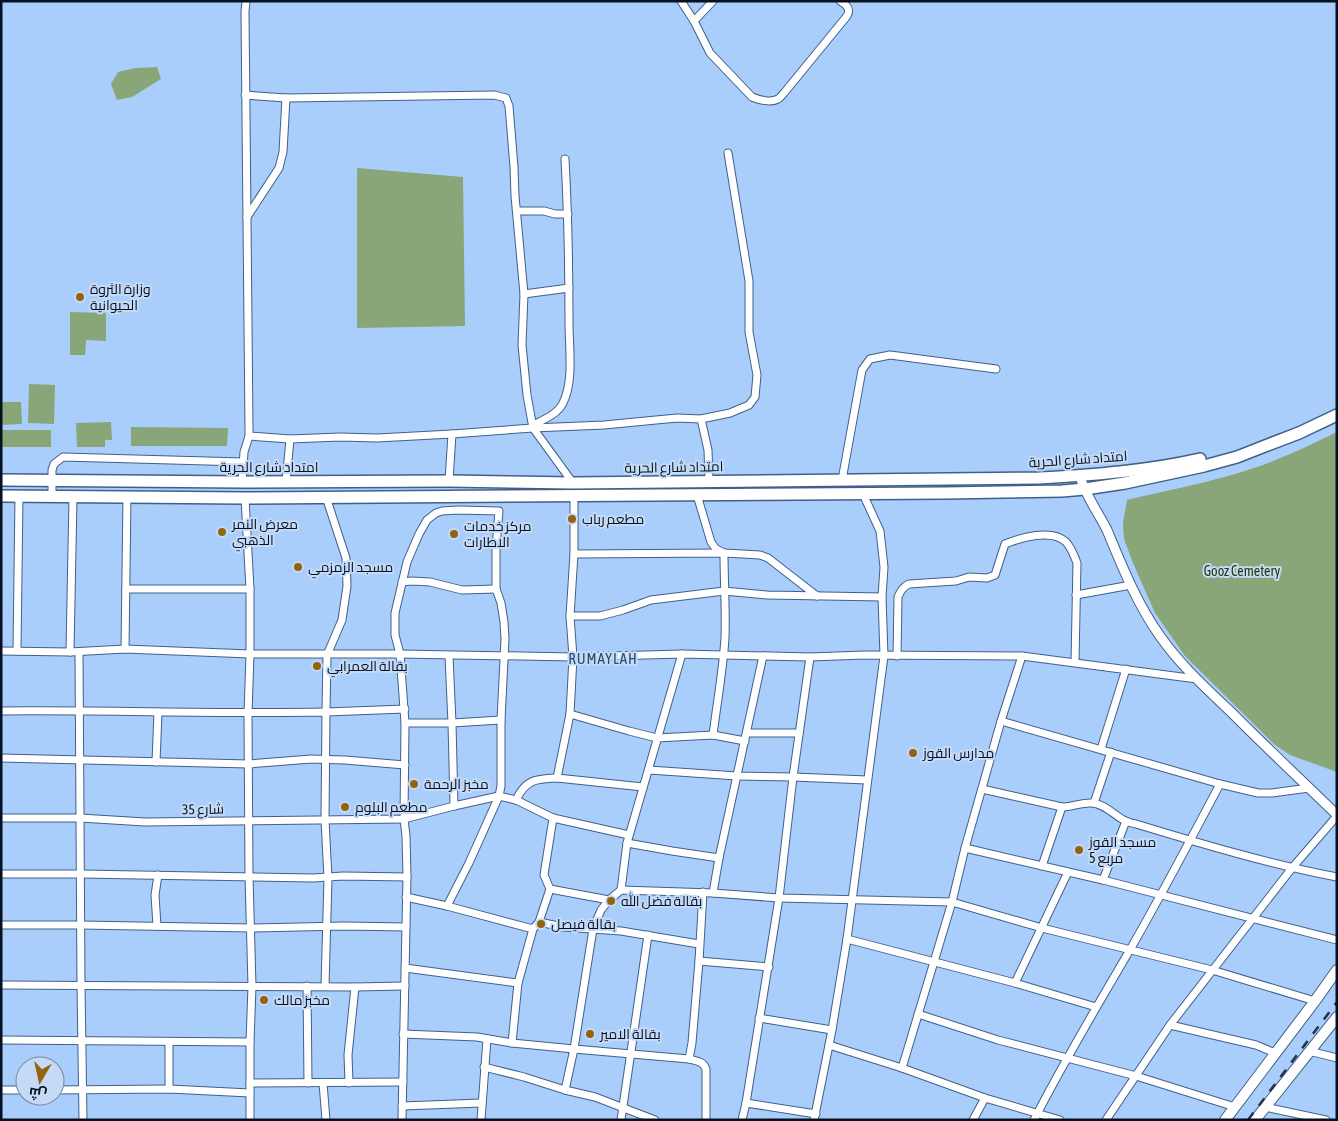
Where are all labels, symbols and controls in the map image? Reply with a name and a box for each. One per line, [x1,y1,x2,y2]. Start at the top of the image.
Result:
place label: وزارة الثروة الحيوانية [90,281,151,313]
marker: وزارة الثروة الحيوانية [74,291,86,303]
street label: امتداد شارع الحرية [1028,448,1128,471]
street label: امتداد شارع الحرية [624,458,724,477]
street label: امتداد شارع الحرية [219,459,319,476]
place label: مطعم رباب [582,511,644,529]
marker: مطعم رباب [566,513,578,525]
place label: معرض النمر الذهبي [231,516,298,552]
place label: مركز خدمات الاطارات [464,518,532,550]
marker: معرض النمر الذهبي [216,526,228,538]
marker: مركز خدمات الاطارات [448,528,460,540]
place label: مسجد الزمزمي [308,559,393,579]
marker: مسجد الزمزمي [292,561,304,573]
park label: Gooz Cemetery [1204,563,1281,579]
district label: RUMAYLAH [568,650,638,667]
place label: بقالة العمرابي [327,658,408,678]
marker: بقالة العمرابي [311,660,323,672]
place label: مدارس القوز [922,745,994,761]
marker: مدارس القوز [907,747,919,759]
place label: مخبز الرحمة [424,776,489,792]
marker: مخبز الرحمة [408,778,420,790]
place label: مطعم البلوم [355,799,427,817]
street label: شارع 35 [182,801,224,818]
marker: مطعم البلوم [339,801,351,813]
place label: مسجد القوز مربع 5 [1088,834,1156,867]
marker: مسجد القوز مربع 5 [1073,844,1085,856]
place label: بقالة فضل الله [621,892,702,909]
marker: بقالة فضل الله [605,895,617,907]
place label: بقالة فيصل [551,916,616,932]
marker: بقالة فيصل [535,918,547,930]
place label: مخبز مالك [274,992,330,1008]
marker: مخبز مالك [258,994,270,1006]
place label: بقالة الامير [599,1026,661,1042]
marker: بقالة الامير [584,1028,596,1040]
north arrow [15,1056,65,1106]
text: ش [28,1084,48,1103]

